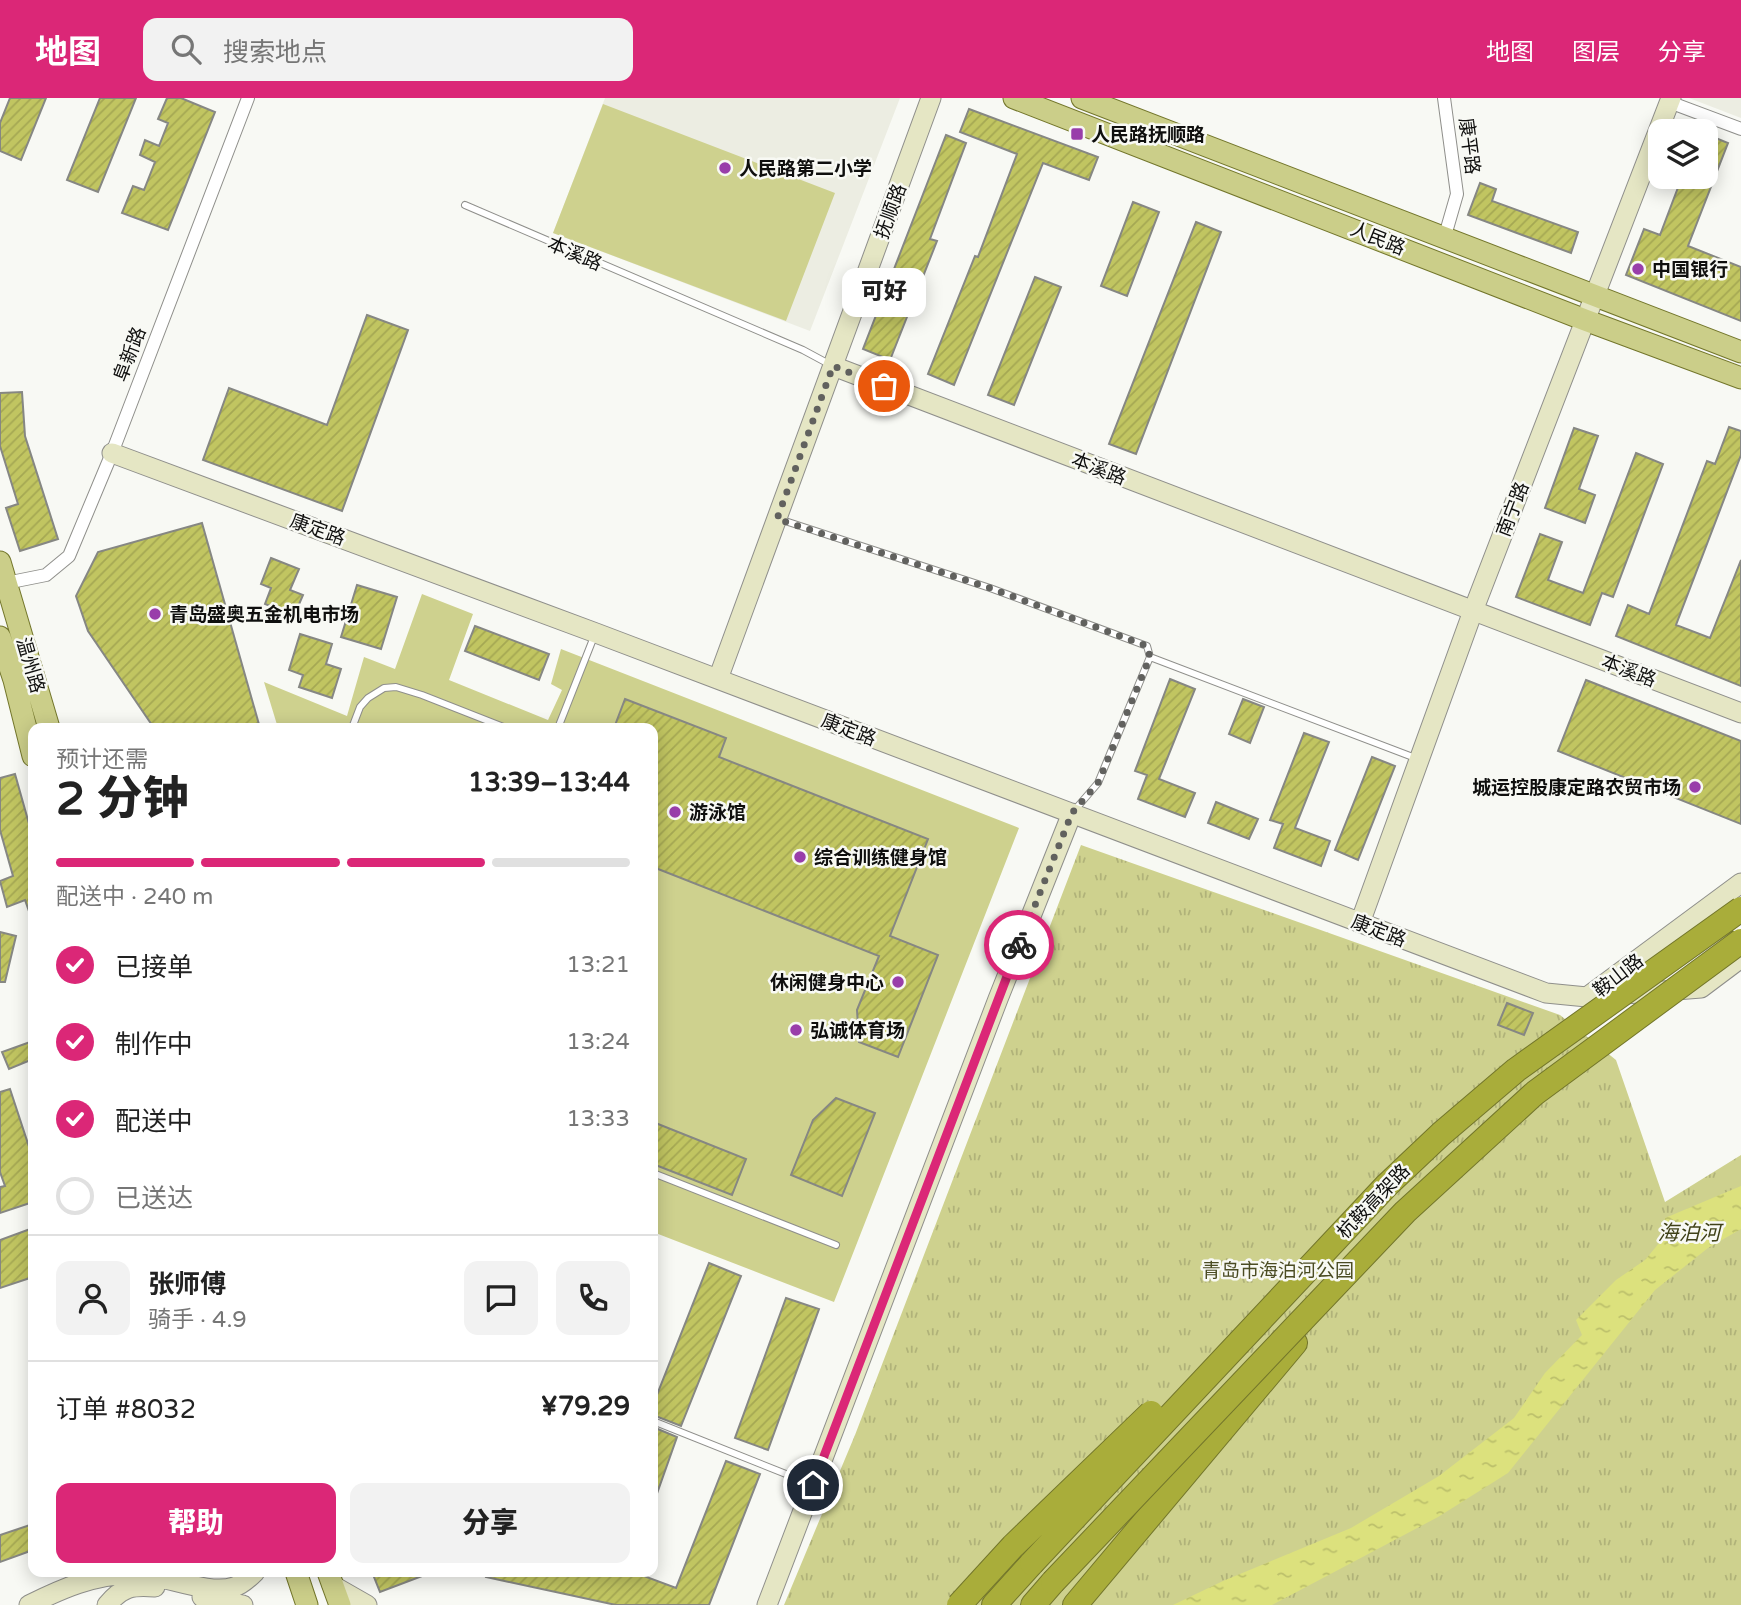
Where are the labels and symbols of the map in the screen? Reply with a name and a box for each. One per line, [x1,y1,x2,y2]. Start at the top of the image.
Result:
street label: 康平路 [1455,116,1483,176]
place label: 人民路抚顺路 [1091,124,1205,146]
marker: 人民路抚顺路 [1069,126,1085,142]
place label: 人民路第二小学 [739,158,872,180]
marker: 人民路第二小学 [717,160,733,176]
street label: 抚顺路 [871,181,911,242]
street label: 人民路 [1347,218,1408,260]
street label: 本溪路 [544,233,605,275]
place label: 中国银行 [1652,259,1728,281]
marker: 中国银行 [1630,261,1646,277]
callout: 可好 [842,267,926,316]
street label: 阜新路 [109,324,150,385]
pin [854,356,914,416]
street label: 本溪路 [1068,448,1129,489]
street label: 南宁路 [1492,479,1533,540]
street label: 康定路 [287,510,348,550]
place label: 青岛盛奥五金机电市场 [169,604,359,626]
marker: 青岛盛奥五金机电市场 [147,606,163,622]
street label: 温州路 [12,635,48,696]
street label: 本溪路 [1598,650,1659,691]
street label: 康定路 [818,709,879,750]
place label: 城运控股康定路农贸市场 [1472,777,1681,799]
marker: 城运控股康定路农贸市场 [1687,779,1703,795]
place label: 游泳馆 [689,802,746,824]
marker: 游泳馆 [667,804,683,820]
place label: 综合训练健身馆 [814,847,947,869]
marker: 综合训练健身馆 [792,849,808,865]
courier [984,910,1054,980]
street label: 康定路 [1348,910,1409,951]
street label: 鞍山路 [1589,950,1648,1002]
place label: 休闲健身中心 [770,972,884,994]
marker: 休闲健身中心 [890,974,906,990]
place label: 弘诚体育场 [810,1020,905,1042]
marker: 弘诚体育场 [788,1022,804,1038]
street label: 杭鞍高架路 [1333,1160,1415,1244]
water label: 海泊河 [1658,1221,1724,1246]
park label: 青岛市海泊河公园 [1202,1260,1354,1282]
pin [783,1455,843,1515]

